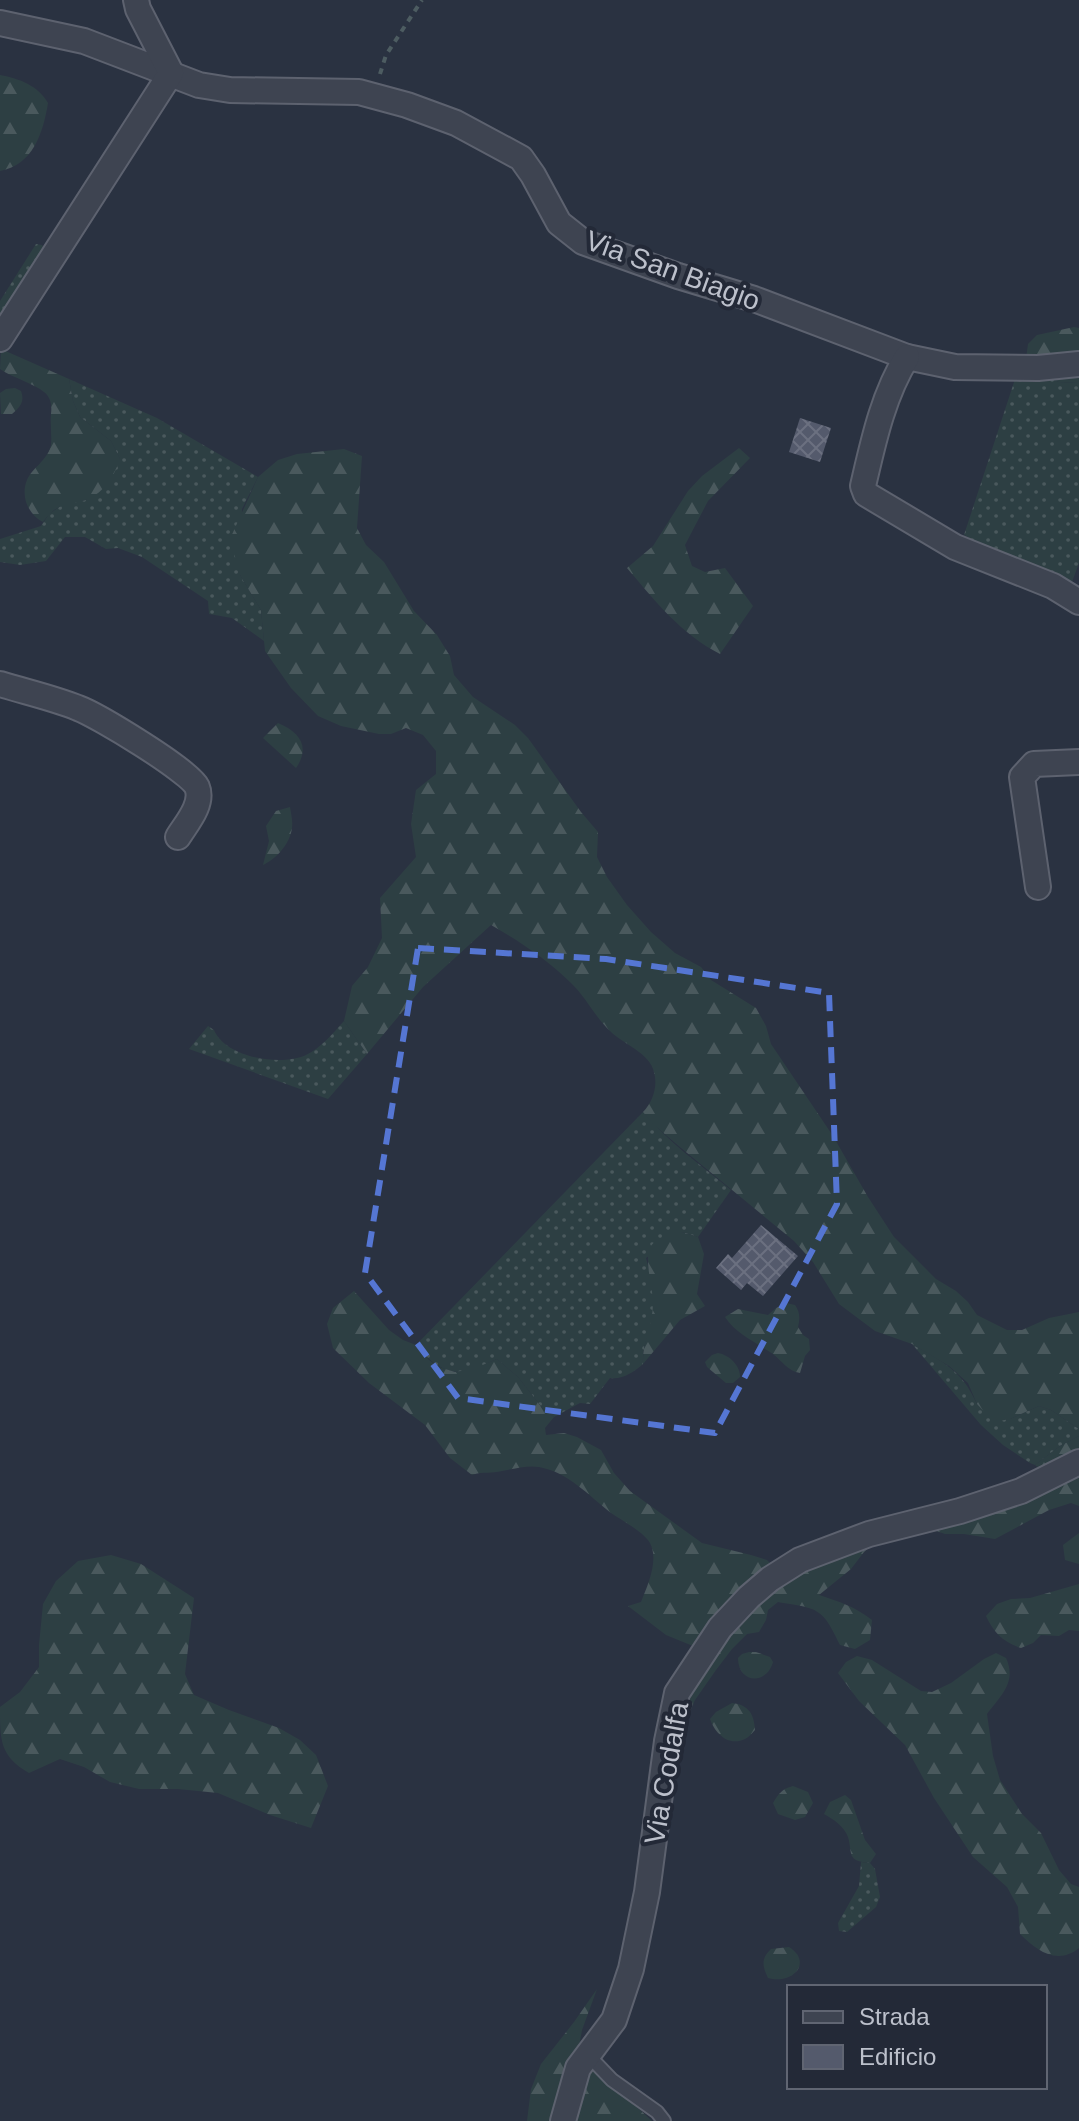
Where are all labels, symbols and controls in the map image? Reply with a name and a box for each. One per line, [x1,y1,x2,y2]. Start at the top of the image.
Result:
street label: Via San Biagio [581,225,764,316]
street label: Via Codalfa [639,1699,694,1847]
legend [787,1985,1047,2089]
text: Strada [859,2003,930,2030]
text: Edificio [859,2043,936,2070]

